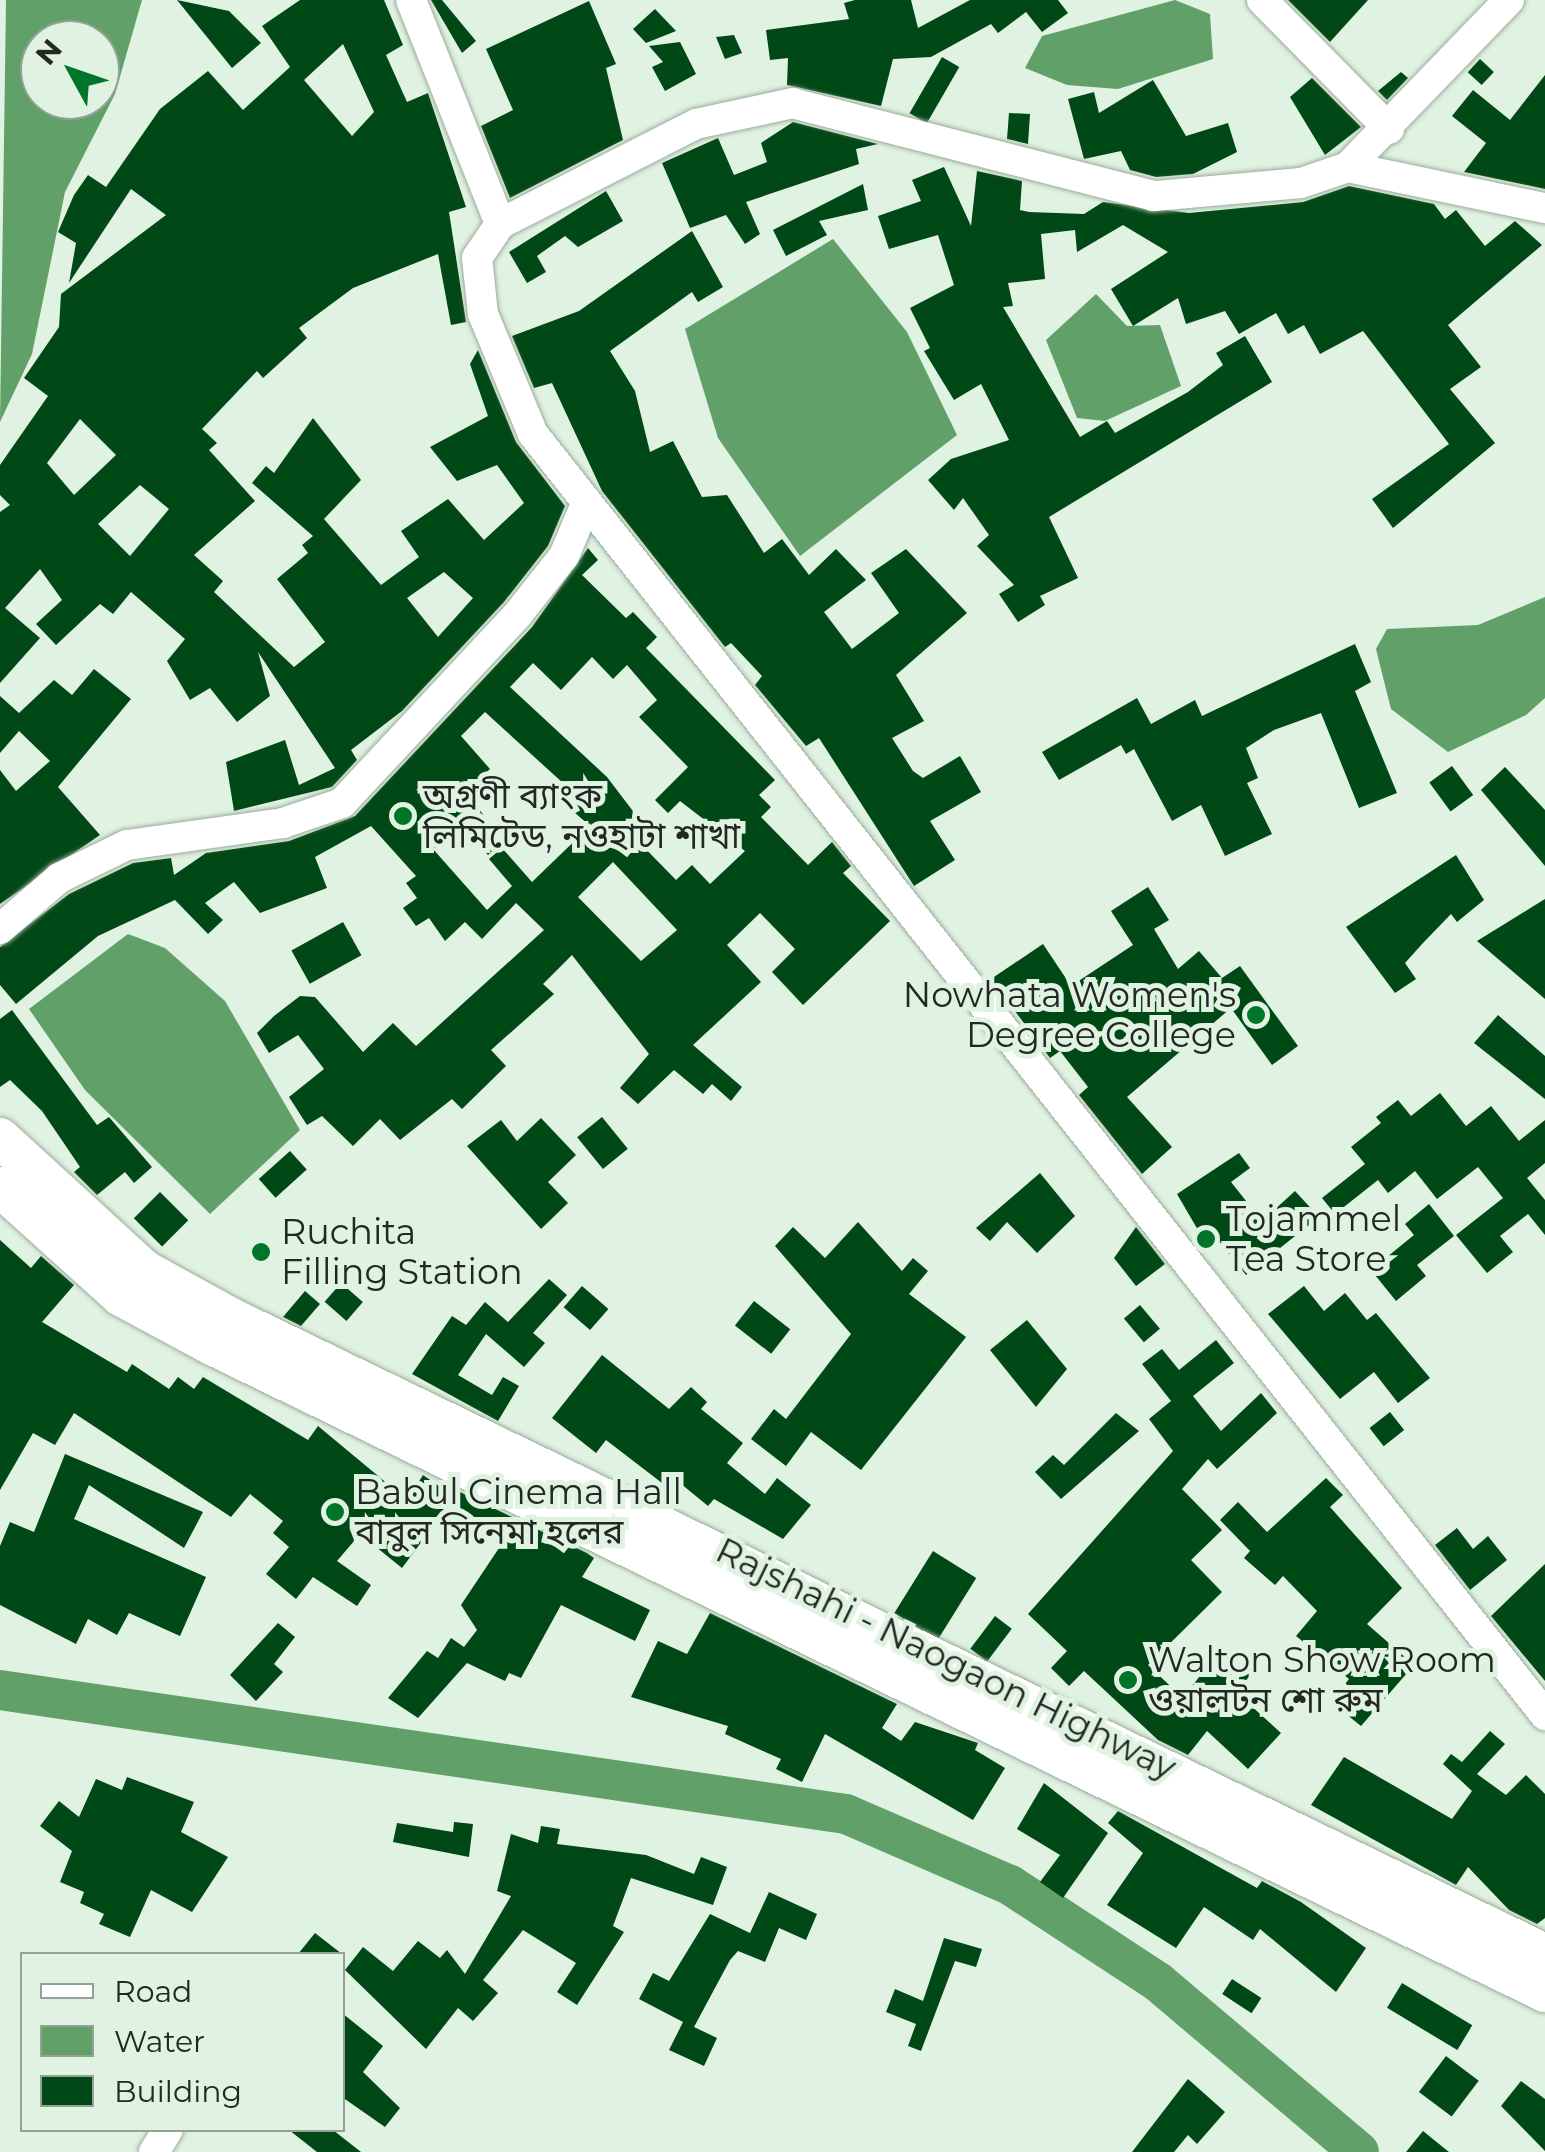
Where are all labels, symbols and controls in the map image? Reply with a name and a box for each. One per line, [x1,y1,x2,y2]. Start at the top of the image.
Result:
north arrow [20,20,120,120]
text: N [28,32,69,72]
place label: অগ্রণী ব্যাংক লিমিটেড, নওহাটা শাখা [423,775,740,857]
marker: অগ্রণী ব্যাংক লিমিটেড, নওহাটা শাখা [392,805,414,827]
place label: Nowhata Women's Degree College [903,974,1236,1056]
marker: Nowhata Women's Degree College [1245,1004,1267,1026]
place label: Tojammel Tea Store [1226,1198,1401,1280]
place label: Ruchita Filling Station [281,1211,523,1293]
marker: Tojammel Tea Store [1195,1228,1217,1250]
marker: Ruchita Filling Station [250,1241,272,1263]
place label: Babul Cinema Hall বাবুল সিনেমা হলের [355,1471,682,1553]
marker: Babul Cinema Hall বাবুল সিনেমা হলের [324,1501,346,1523]
street label: Rajshahi - Naogaon Highway [709,1529,1183,1789]
place label: Walton Show Room ওয়ালটন শো রুম [1148,1639,1496,1721]
marker: Walton Show Room ওয়ালটন শো রুম [1117,1669,1139,1691]
legend [20,1952,345,2132]
text: Road [114,1973,192,2010]
text: Water [114,2023,205,2060]
text: Building [114,2073,242,2110]

